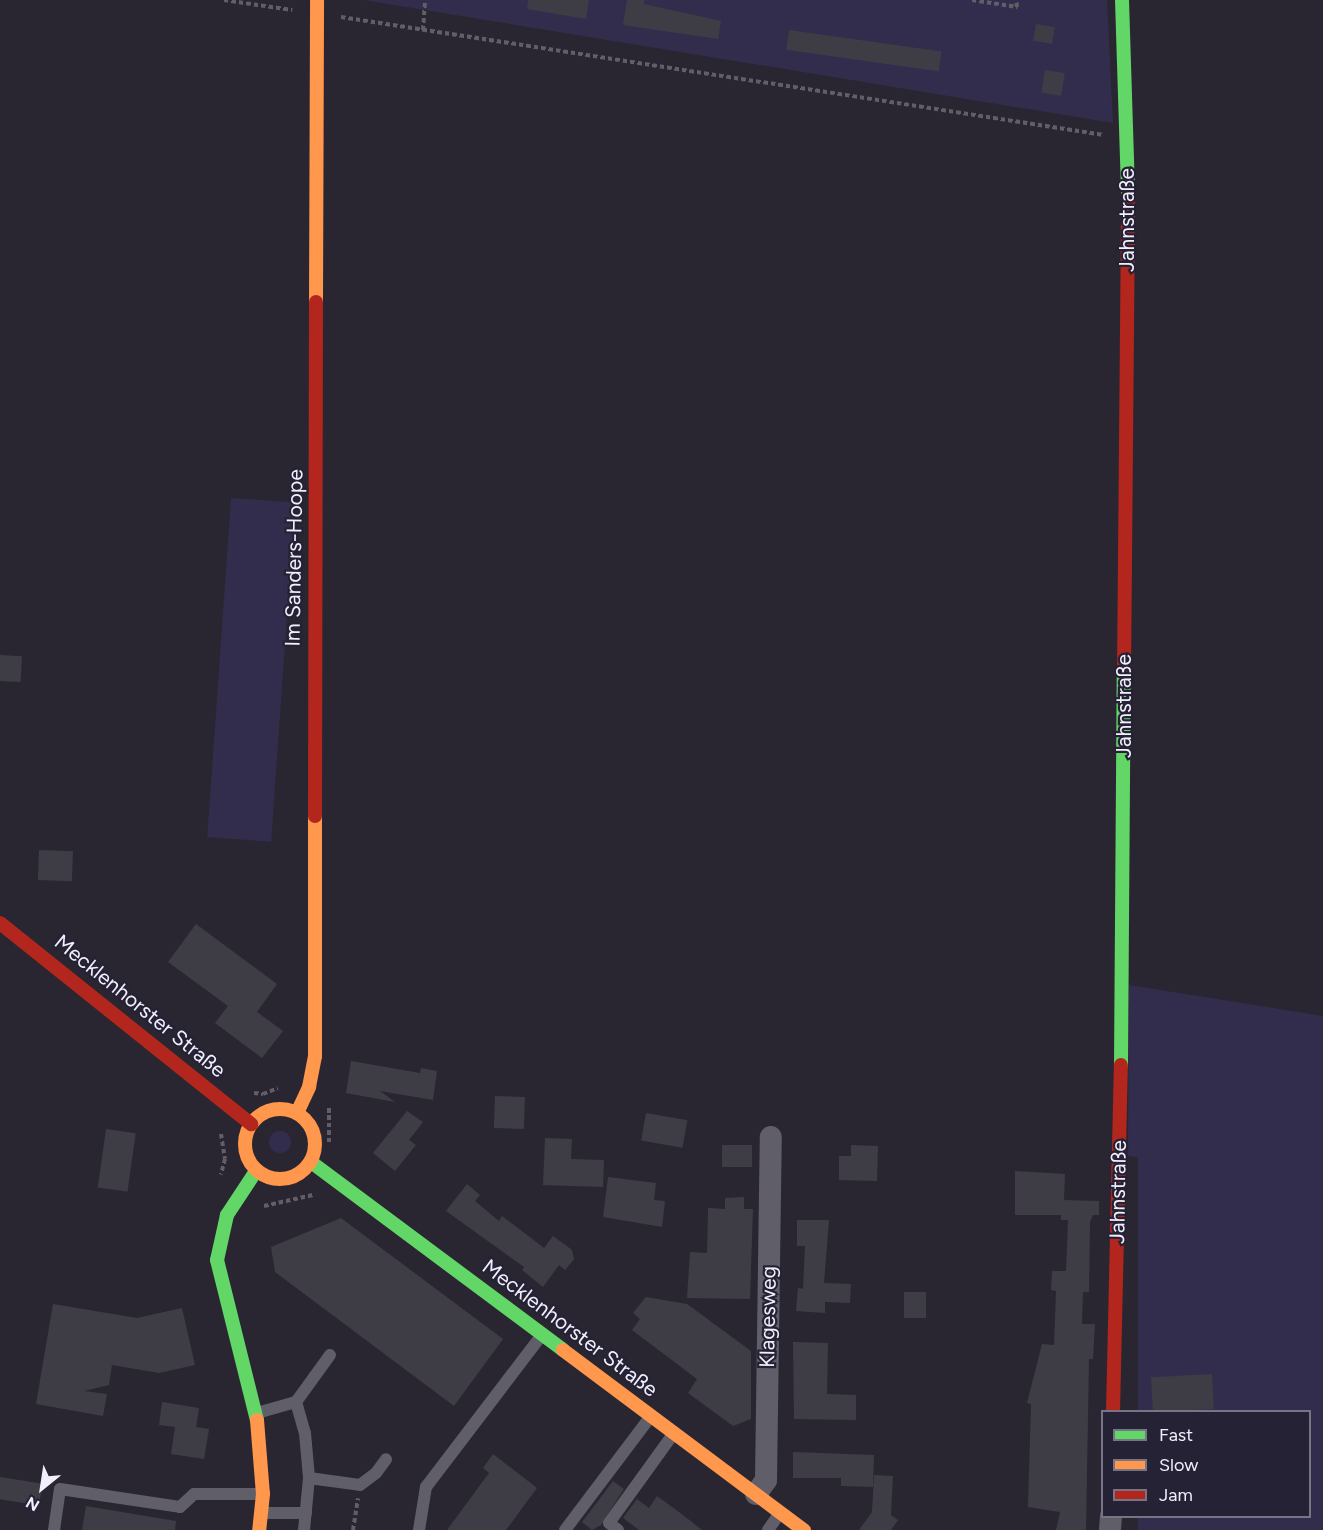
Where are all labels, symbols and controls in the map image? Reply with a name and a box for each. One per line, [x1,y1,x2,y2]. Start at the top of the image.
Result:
street label: Jahnstraße [1114,168,1140,272]
street label: Im Sanders-Hoope [280,469,308,647]
street label: Jahnstraße [1111,654,1137,758]
street label: Mecklenhorster Straße [49,929,231,1083]
street label: Jahnstraße [1104,1140,1132,1244]
street label: Mecklenhorster Straße [477,1254,663,1402]
street label: Klagesweg [755,1266,781,1368]
legend [1101,1410,1311,1518]
text: Fast [1159,1424,1193,1446]
text: Slow [1159,1454,1198,1476]
north arrow [12,1458,72,1518]
text: Jam [1159,1484,1193,1506]
text: N [23,1493,43,1515]

